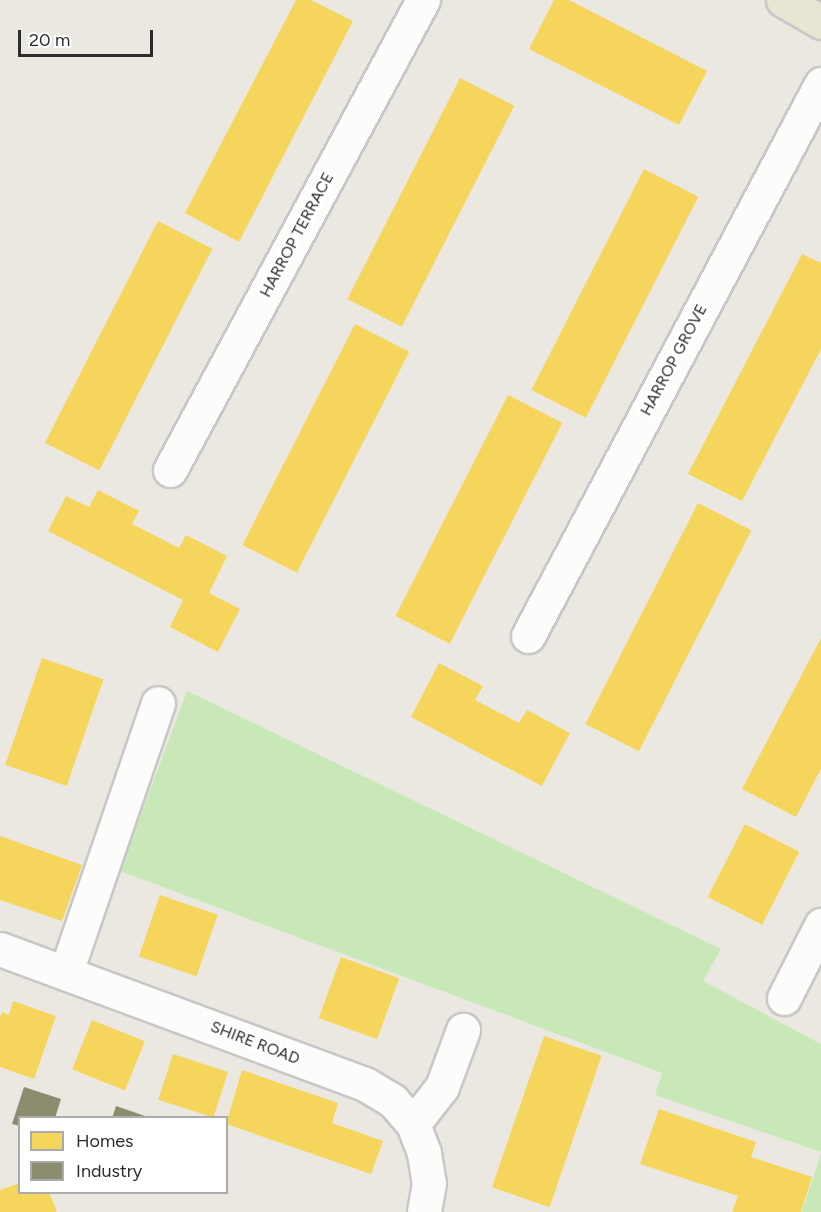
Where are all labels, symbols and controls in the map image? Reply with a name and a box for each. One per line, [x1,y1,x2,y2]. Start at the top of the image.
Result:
scale bar [21,18,156,56]
text: 20 m [29,29,70,51]
street label: HARROP TERRACE [256,169,338,301]
street label: HARROP GROVE [637,301,711,419]
street label: SHIRE ROAD [208,1017,302,1069]
legend [18,1116,228,1194]
text: Homes [76,1130,134,1152]
text: Industry [76,1160,142,1182]

